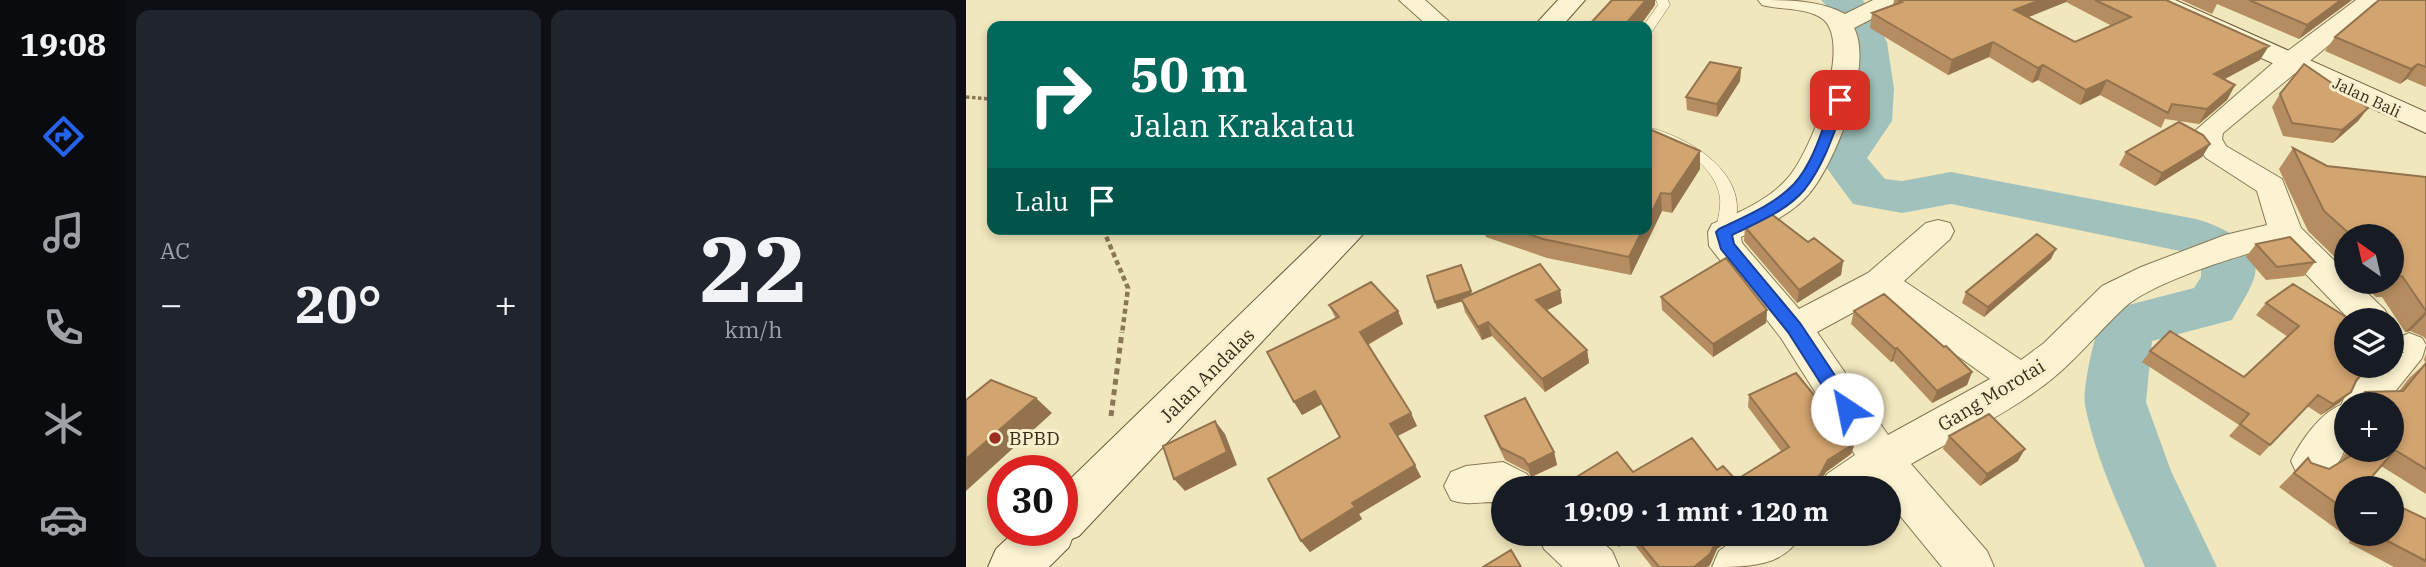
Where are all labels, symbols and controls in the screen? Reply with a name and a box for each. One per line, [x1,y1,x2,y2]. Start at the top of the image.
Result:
text: 19:08 [20,23,106,65]
text: 50 m [1130,42,1248,105]
icon: right [1015,49,1106,140]
pin [1810,70,1870,130]
street label: Jalan Bali [2330,73,2404,121]
icon: arrive [1821,81,1859,119]
text: Jalan Krakatau [1130,104,1355,146]
icon: directions [39,112,88,161]
icon: arrive [1083,182,1121,220]
text: Lalu [1015,184,1069,218]
icon: music [39,208,88,257]
text: 22 [699,209,808,327]
north arrow [2334,224,2404,294]
map controls [2334,224,2404,546]
text: AC [160,235,190,265]
text: 20° [295,270,382,337]
text: − [160,279,183,328]
text: + [494,279,517,328]
icon: phone [39,303,88,352]
button: layers [2334,308,2404,378]
text: km/h [724,314,783,344]
street label: Jalan Andalas [1155,323,1259,427]
street label: Gang Morotai [1933,354,2049,436]
position arrow [1810,372,1884,446]
button: + [2334,392,2404,462]
icon: climate [39,399,88,448]
place label: BPBD [1009,426,1060,450]
marker: BPBD [987,430,1003,446]
speed limit sign: 30 [987,455,1078,546]
button: − [2334,476,2404,546]
text: 19:09 · 1 mnt · 120 m [1564,494,1828,528]
icon: car [39,495,88,544]

